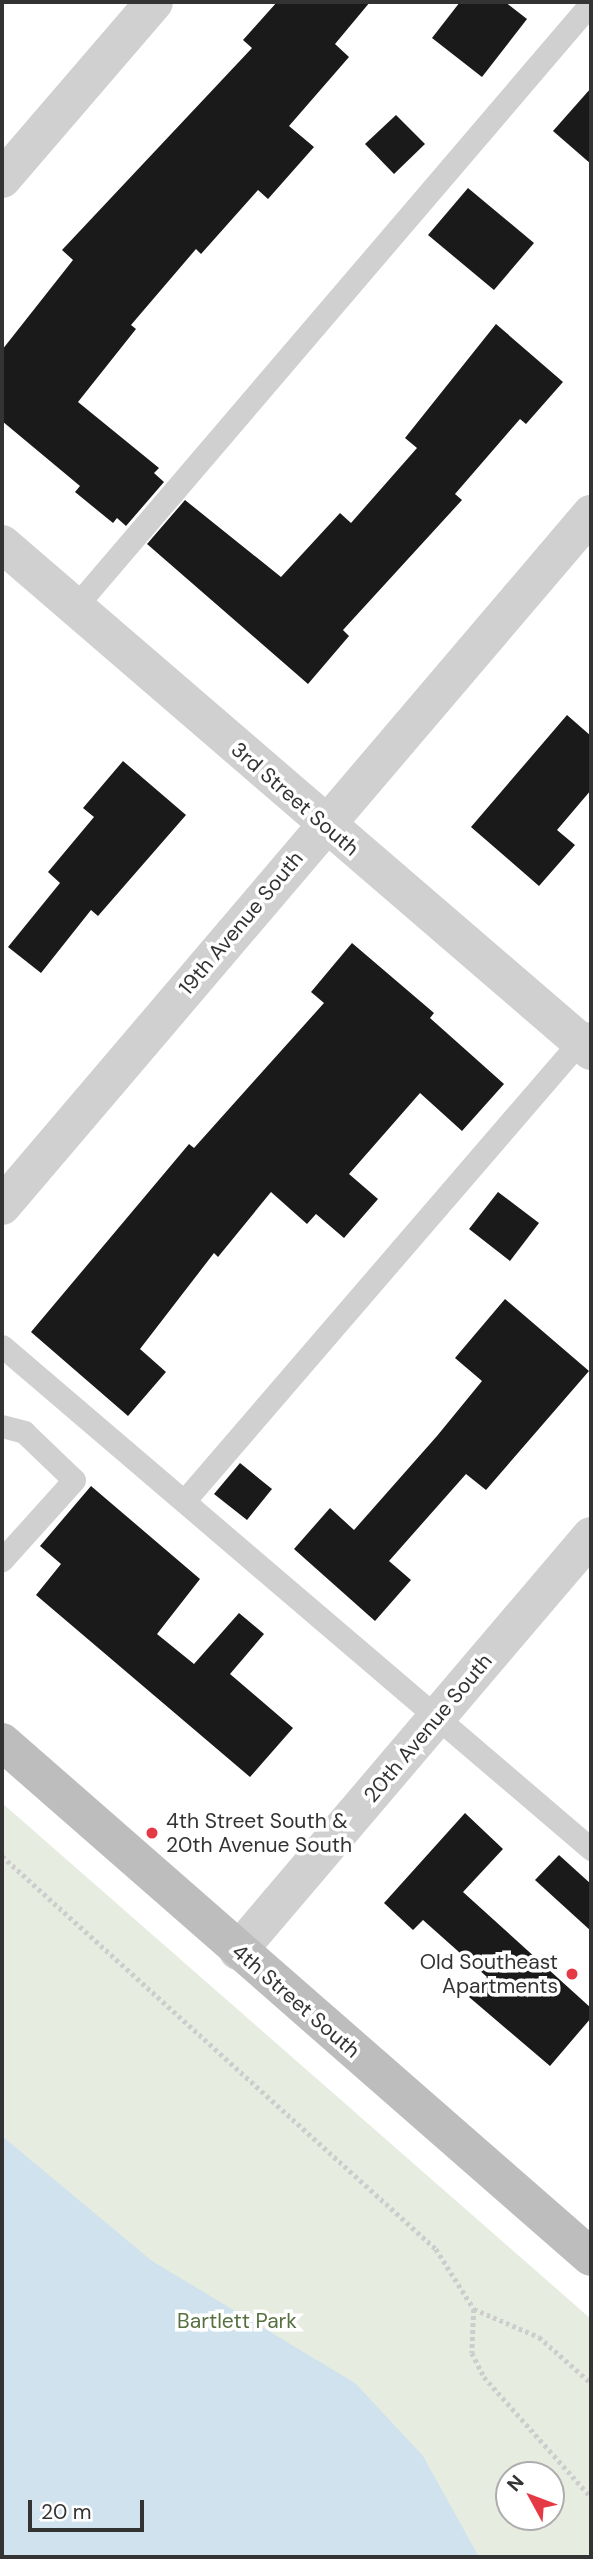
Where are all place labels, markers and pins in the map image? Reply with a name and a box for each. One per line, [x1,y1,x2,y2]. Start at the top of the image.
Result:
place label: 4th Street South & 20th Avenue South [166,1808,352,1858]
marker: 4th Street South & 20th Avenue South [144,1825,160,1841]
place label: Old Southeast Apartments [420,1949,558,1999]
marker: Old Southeast Apartments [564,1966,580,1982]

